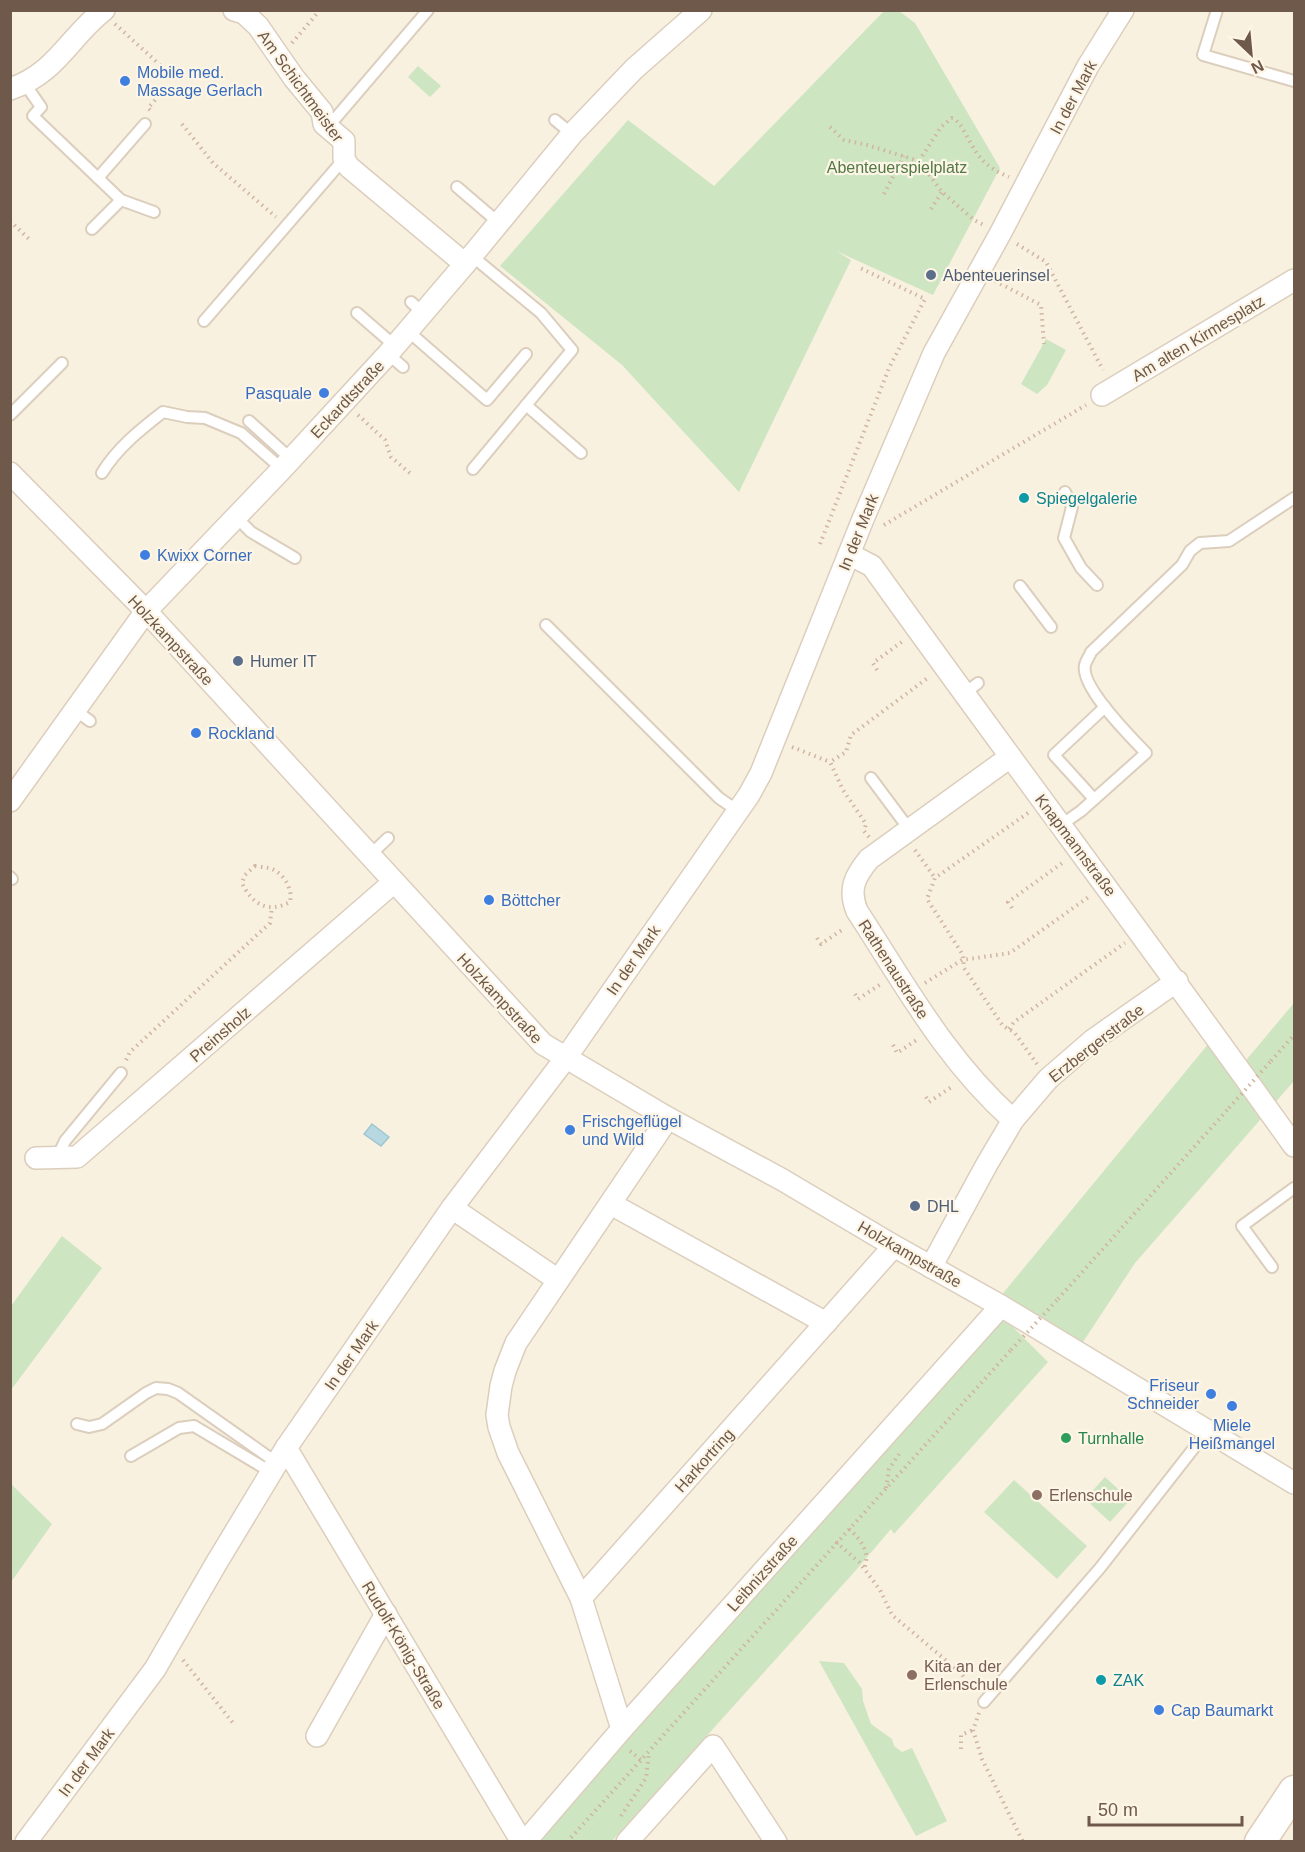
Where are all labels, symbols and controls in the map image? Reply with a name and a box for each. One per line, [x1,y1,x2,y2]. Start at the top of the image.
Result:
north arrow [1221,24,1281,84]
street label: Am Schichtmeister [255,27,347,146]
street label: In der Mark [1047,57,1100,137]
text: N [1248,57,1266,77]
place label: Mobile med. Massage Gerlach [137,64,262,99]
marker: Mobile med. Massage Gerlach [118,74,132,88]
park label: Abenteuerspielplatz [827,159,967,176]
place label: Abenteuerinsel [943,267,1050,284]
marker: Abenteuerinsel [924,268,938,282]
street label: Am alten Kirmesplatz [1129,292,1267,385]
street label: Eckardtstraße [307,357,388,442]
place label: Pasquale [245,385,312,402]
marker: Pasquale [317,386,331,400]
place label: Spiegelgalerie [1036,490,1138,507]
street label: In der Mark [835,491,882,573]
marker: Spiegelgalerie [1017,491,1031,505]
place label: Kwixx Corner [157,547,253,564]
marker: Kwixx Corner [138,548,152,562]
street label: Holzkampstraße [125,592,217,689]
place label: Humer IT [250,653,317,670]
marker: Humer IT [231,654,245,668]
place label: Rockland [208,725,275,742]
marker: Rockland [189,726,203,740]
street label: Knapmannstraße [1032,791,1119,900]
place label: Böttcher [501,892,561,909]
marker: Böttcher [482,893,496,907]
street label: Rathenaustraße [855,917,932,1022]
street label: In der Mark [603,921,664,998]
street label: Holzkampstraße [454,950,546,1047]
street label: Erzbergerstraße [1046,1001,1147,1086]
street label: Preinsholz [187,1003,254,1065]
place label: Frischgeflügel und Wild [582,1113,682,1148]
marker: Frischgeflügel und Wild [563,1123,577,1137]
place label: DHL [927,1198,959,1215]
marker: DHL [908,1199,922,1213]
street label: Holzkampstraße [855,1218,965,1291]
street label: In der Mark [321,1316,382,1393]
place label: Friseur Schneider [1127,1377,1200,1412]
marker: Friseur Schneider [1204,1387,1218,1401]
marker: Miele Heißmangel [1225,1399,1239,1413]
place label: Miele Heißmangel [1189,1417,1275,1452]
street label: Harkortring [672,1425,737,1495]
place label: Turnhalle [1078,1430,1144,1447]
marker: Turnhalle [1059,1431,1073,1445]
place label: Erlenschule [1049,1487,1133,1504]
marker: Erlenschule [1030,1488,1044,1502]
street label: Leibnizstraße [724,1532,801,1615]
street label: Rudolf-König-Straße [359,1578,448,1712]
place label: Kita an der Erlenschule [924,1658,1008,1693]
marker: Kita an der Erlenschule [905,1668,919,1682]
place label: ZAK [1113,1672,1144,1689]
marker: ZAK [1094,1673,1108,1687]
place label: Cap Baumarkt [1171,1702,1274,1719]
marker: Cap Baumarkt [1152,1703,1166,1717]
street label: In der Mark [55,1724,118,1800]
scale bar [1089,1789,1242,1827]
text: 50 m [1098,1800,1138,1820]

